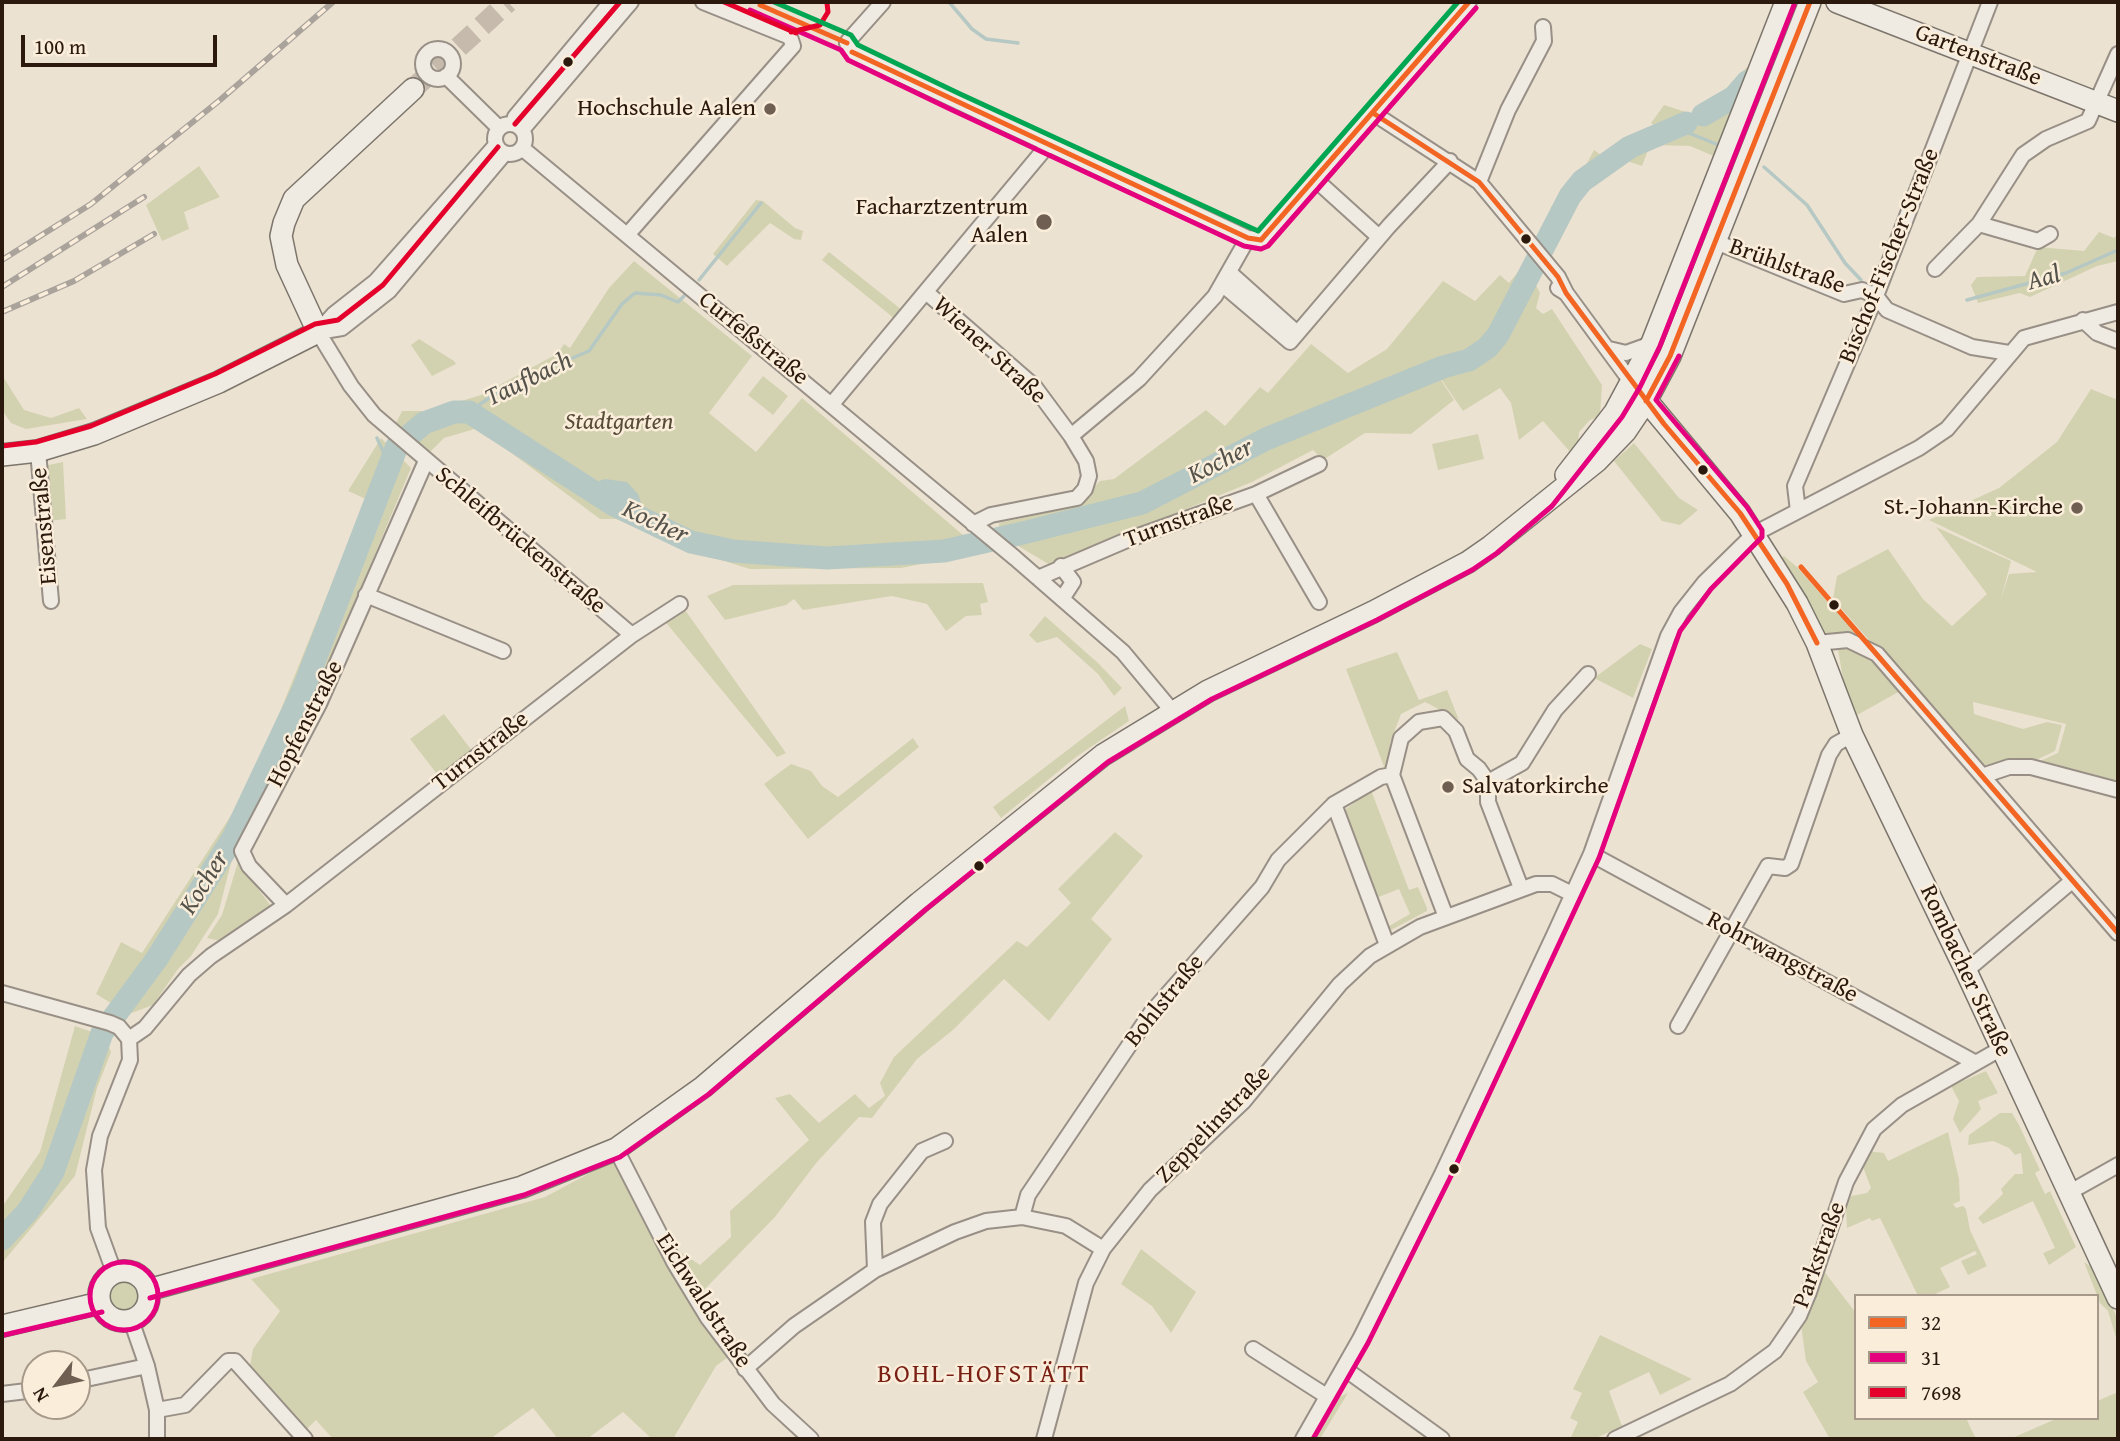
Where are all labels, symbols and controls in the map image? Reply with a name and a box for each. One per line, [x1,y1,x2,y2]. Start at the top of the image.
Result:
street label: Gartenstraße [1911,19,2045,93]
scale bar [24,21,220,65]
text: 100 m [34,31,86,62]
unlabelled marker [561,55,575,69]
place label: Hochschule Aalen [577,95,756,123]
marker: Hochschule Aalen [762,101,778,117]
street label: Bischof-Fischer-Straße [1834,144,1946,368]
place label: Facharztzentrum Aalen [856,194,1028,250]
marker: Facharztzentrum Aalen [1034,212,1054,232]
unlabelled marker [1519,232,1533,246]
street label: Brühlstraße [1725,233,1849,301]
water label: Aal [2024,259,2064,299]
street label: Curfeßstraße [692,286,814,392]
street label: Wiener Straße [926,291,1052,411]
water label: Taufbach [480,346,578,414]
park label: Stadtgarten [565,409,673,437]
water label: Kocher [1183,432,1259,492]
street label: Schleifbrückenstraße [429,461,611,621]
unlabelled marker [1696,463,1710,477]
street label: Eisenstraße [26,466,64,586]
street label: Turnstraße [1120,489,1238,555]
water label: Kocher [617,494,693,552]
place label: St.-Johann-Kirche [1883,494,2063,522]
marker: St.-Johann-Kirche [2069,500,2085,516]
unlabelled marker [1827,598,1841,612]
street label: Hopfenstraße [262,656,350,792]
street label: Turnstraße [427,706,535,798]
place label: Salvatorkirche [1462,773,1609,801]
marker: Salvatorkirche [1440,779,1456,795]
water label: Kocher [174,846,236,920]
unlabelled marker [972,859,986,873]
street label: Rombacher Straße [1913,881,2017,1061]
street label: Rohrwangstraße [1701,906,1863,1010]
street label: Bohlstraße [1119,949,1211,1053]
street label: Zeppelinstraße [1151,1060,1277,1190]
unlabelled marker [1447,1162,1461,1176]
street label: Parkstraße [1788,1198,1852,1312]
street label: Eichwaldstraße [649,1228,757,1374]
legend [1854,1294,2099,1420]
text: 32 [1921,1307,1941,1338]
text: 31 [1921,1342,1941,1373]
north arrow [21,1350,91,1420]
district label: BOHL-HOFSTÄTT [879,1359,1089,1391]
text: 7698 [1921,1377,1961,1408]
text: N [25,1382,55,1408]

